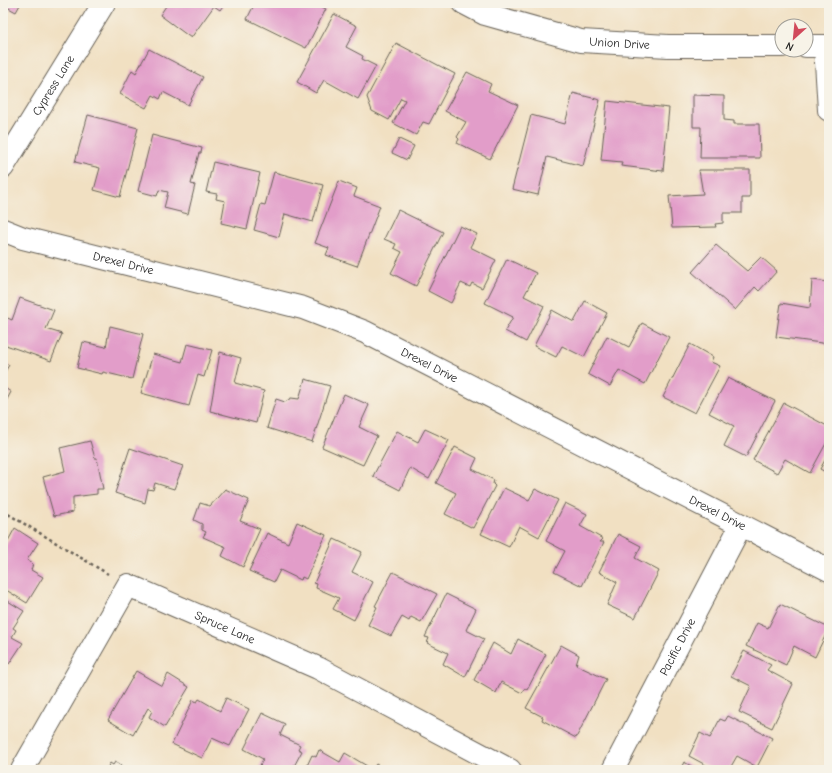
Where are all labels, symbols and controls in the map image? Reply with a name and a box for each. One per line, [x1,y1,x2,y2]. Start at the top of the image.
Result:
north arrow [774,18,814,58]
street label: Union Drive [589,34,650,52]
text: N [784,39,796,54]
street label: Cypress Lane [29,52,77,118]
street label: Drexel Drive [92,249,155,277]
street label: Drexel Drive [399,345,460,385]
street label: Drexel Drive [687,492,748,533]
street label: Spruce Lane [193,608,257,647]
street label: Pacific Drive [657,616,698,678]

